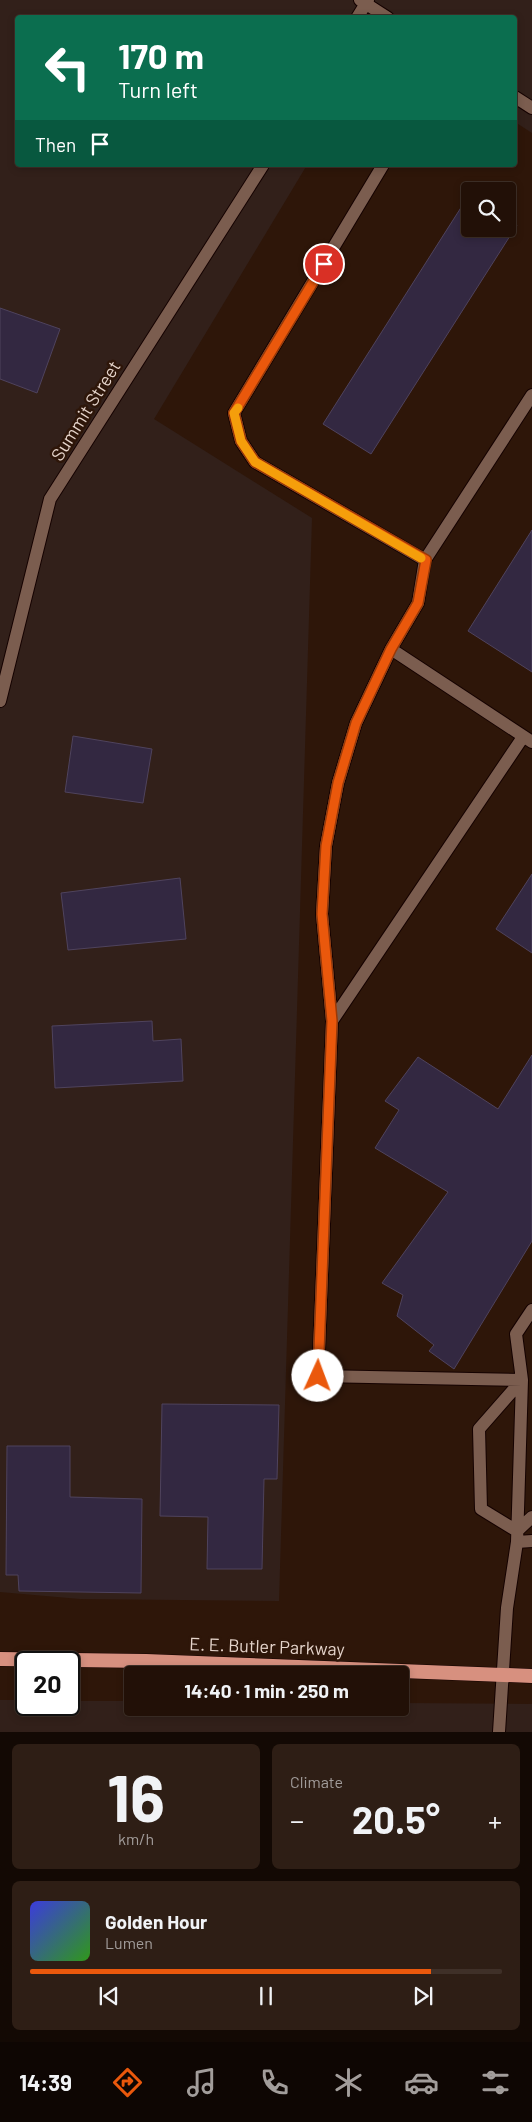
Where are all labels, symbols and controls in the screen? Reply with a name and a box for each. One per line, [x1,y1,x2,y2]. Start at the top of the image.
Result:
text: 170 m [118,34,204,76]
icon: left [35,35,100,100]
text: Turn left [118,76,198,102]
icon: arrive [86,130,114,158]
text: Then [35,133,76,156]
map controls [461,182,516,237]
button: search [461,182,516,237]
pin [303,243,345,285]
icon: arrive [310,250,338,278]
street label: Summit Street [46,356,125,465]
position arrow [291,1349,343,1401]
street label: E. E. Butler Parkway [189,1632,345,1660]
speed limit sign: 20 [15,1651,80,1716]
text: 14:40 · 1 min · 250 m [184,1679,349,1702]
text: 16 [107,1757,165,1835]
text: Climate [290,1772,343,1791]
text: 20.5° [352,1796,440,1842]
text: − [290,1803,304,1837]
text: + [488,1803,502,1837]
text: km/h [118,1829,154,1848]
text: Golden Hour [105,1910,207,1933]
text: Lumen [105,1933,153,1952]
icon: previous [95,1982,123,2010]
icon: pause [252,1982,280,2010]
icon: next [409,1982,437,2010]
icon: directions [110,2065,145,2100]
icon: music [184,2065,219,2100]
icon: phone [257,2065,292,2100]
icon: climate [331,2065,366,2100]
icon: car [404,2065,439,2100]
icon: filters [478,2065,513,2100]
text: 14:39 [19,2069,72,2095]

